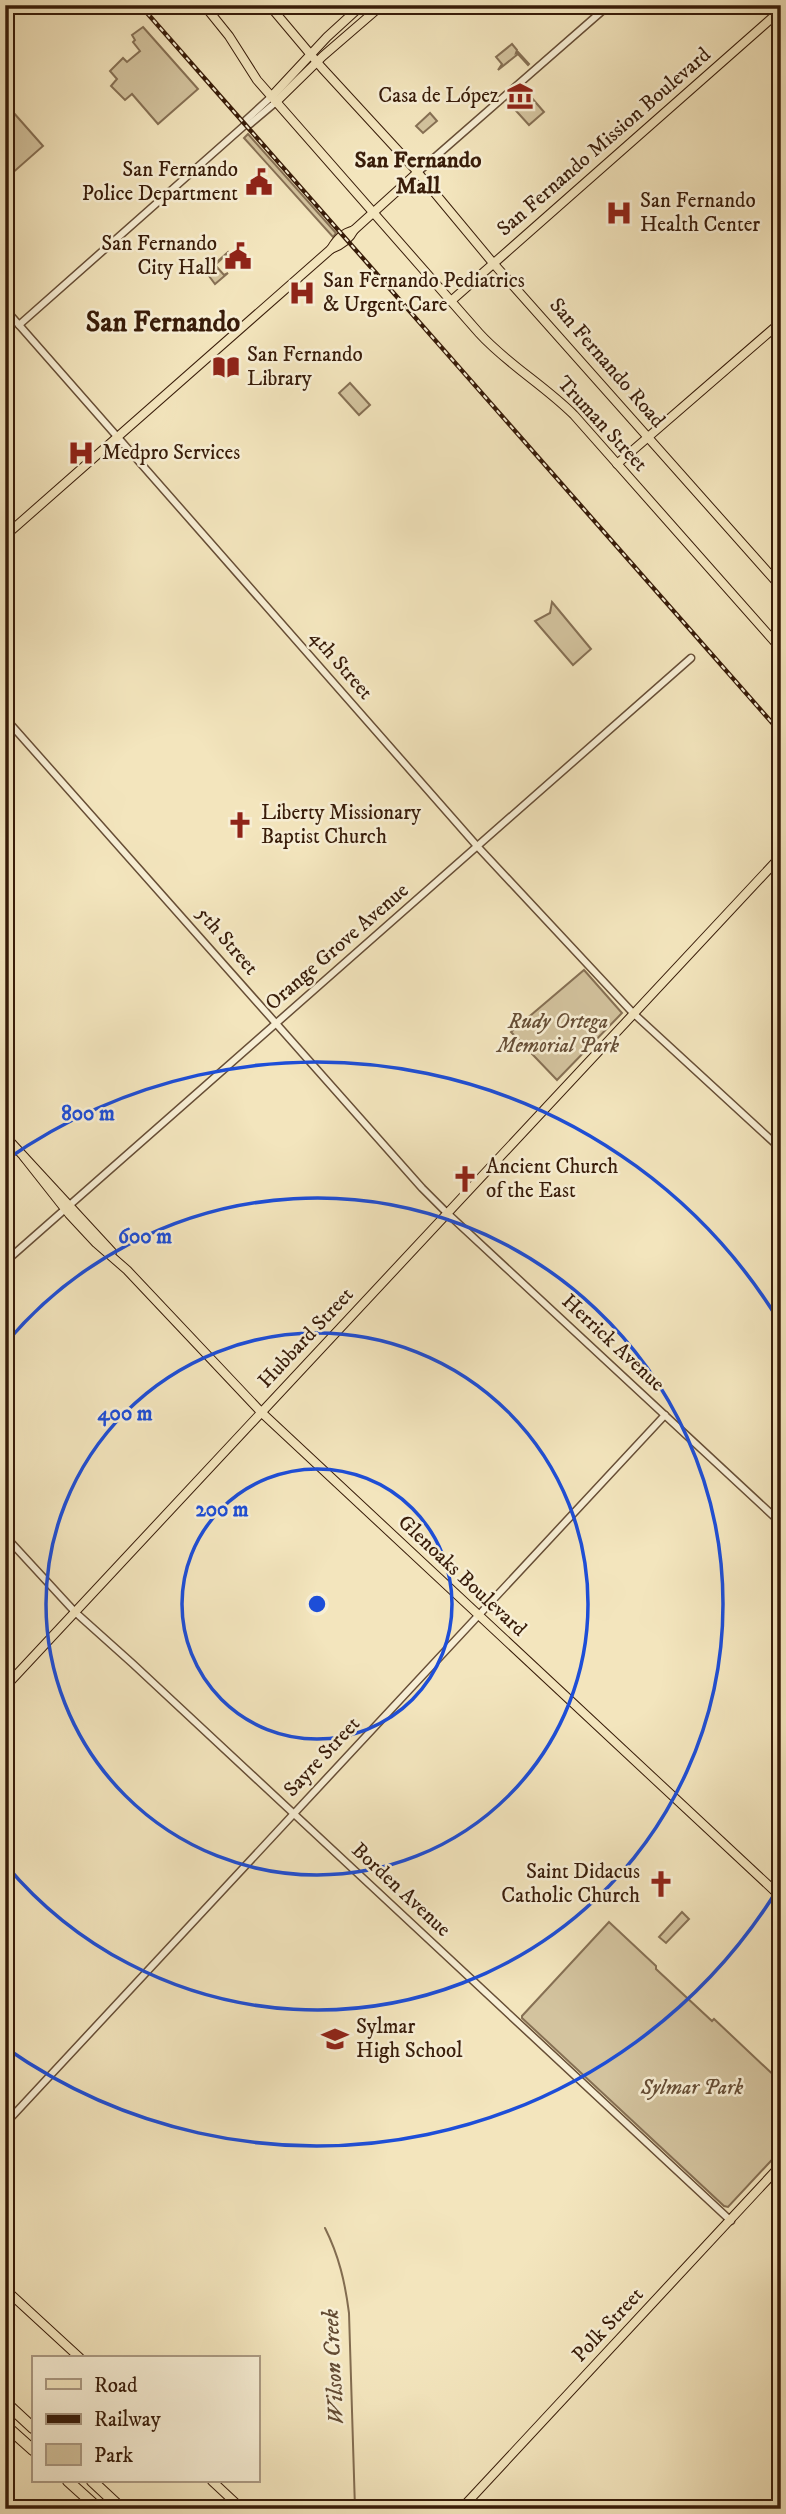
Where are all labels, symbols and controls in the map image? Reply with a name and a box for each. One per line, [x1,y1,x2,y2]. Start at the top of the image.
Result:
street label: San Fernando Mission Boulevard [492,42,717,242]
museum icon: Casa de López [505,81,535,111]
place label: Casa de López [378,83,499,109]
district label: San Fernando Mall [355,146,481,201]
place label: San Fernando Police Department [82,157,238,207]
public building icon: San Fernando Police Department [244,167,274,197]
place label: San Fernando Health Center [640,188,760,238]
hospital icon: San Fernando Health Center [604,198,634,228]
place label: San Fernando City Hall [101,231,218,281]
public building icon: San Fernando City Hall [223,241,253,271]
place label: San Fernando Pediatrics & Urgent Care [323,268,525,318]
hospital icon: San Fernando Pediatrics & Urgent Care [287,278,317,308]
street label: San Fernando Road [543,293,671,434]
district label: San Fernando [86,305,241,340]
place label: San Fernando Library [247,342,363,392]
library icon: San Fernando Library [211,352,241,382]
street label: Truman Street [551,371,653,478]
hospital icon: Medpro Services [66,438,96,468]
place label: Medpro Services [102,440,240,466]
street label: 4th Street [304,625,379,705]
place label: Liberty Missionary Baptist Church [261,800,422,850]
church icon: Liberty Missionary Baptist Church [225,810,255,840]
street label: Orange Grove Avenue [260,877,414,1016]
street label: 5th Street [190,901,264,981]
park label: Rudy Ortega Memorial Park [495,1009,619,1059]
text: 800 m [61,1101,115,1127]
place label: Ancient Church of the East [486,1154,618,1204]
church icon: Ancient Church of the East [450,1164,480,1194]
text: 600 m [118,1224,172,1250]
street label: Hubbard Street [253,1282,359,1394]
street label: Herrick Avenue [556,1289,670,1398]
text: 400 m [98,1401,153,1427]
text: 200 m [195,1497,249,1523]
street label: Glenoaks Boulevard [392,1510,532,1643]
centre of rings [305,1592,329,1616]
street label: Sayre Street [278,1711,366,1803]
street label: Borden Avenue [346,1837,456,1943]
place label: Saint Didacus Catholic Church [501,1859,640,1909]
church icon: Saint Didacus Catholic Church [646,1869,676,1899]
place label: Sylmar High School [356,2014,463,2064]
school or university icon: Sylmar High School [320,2024,350,2054]
park label: Sylmar Park [640,2075,743,2101]
street label: Polk Street [567,2282,649,2368]
water label: Wilson Creek [316,2308,352,2426]
legend [32,2356,259,2482]
text: Road [94,2373,138,2399]
text: Railway [94,2407,162,2433]
text: Park [94,2443,134,2469]

